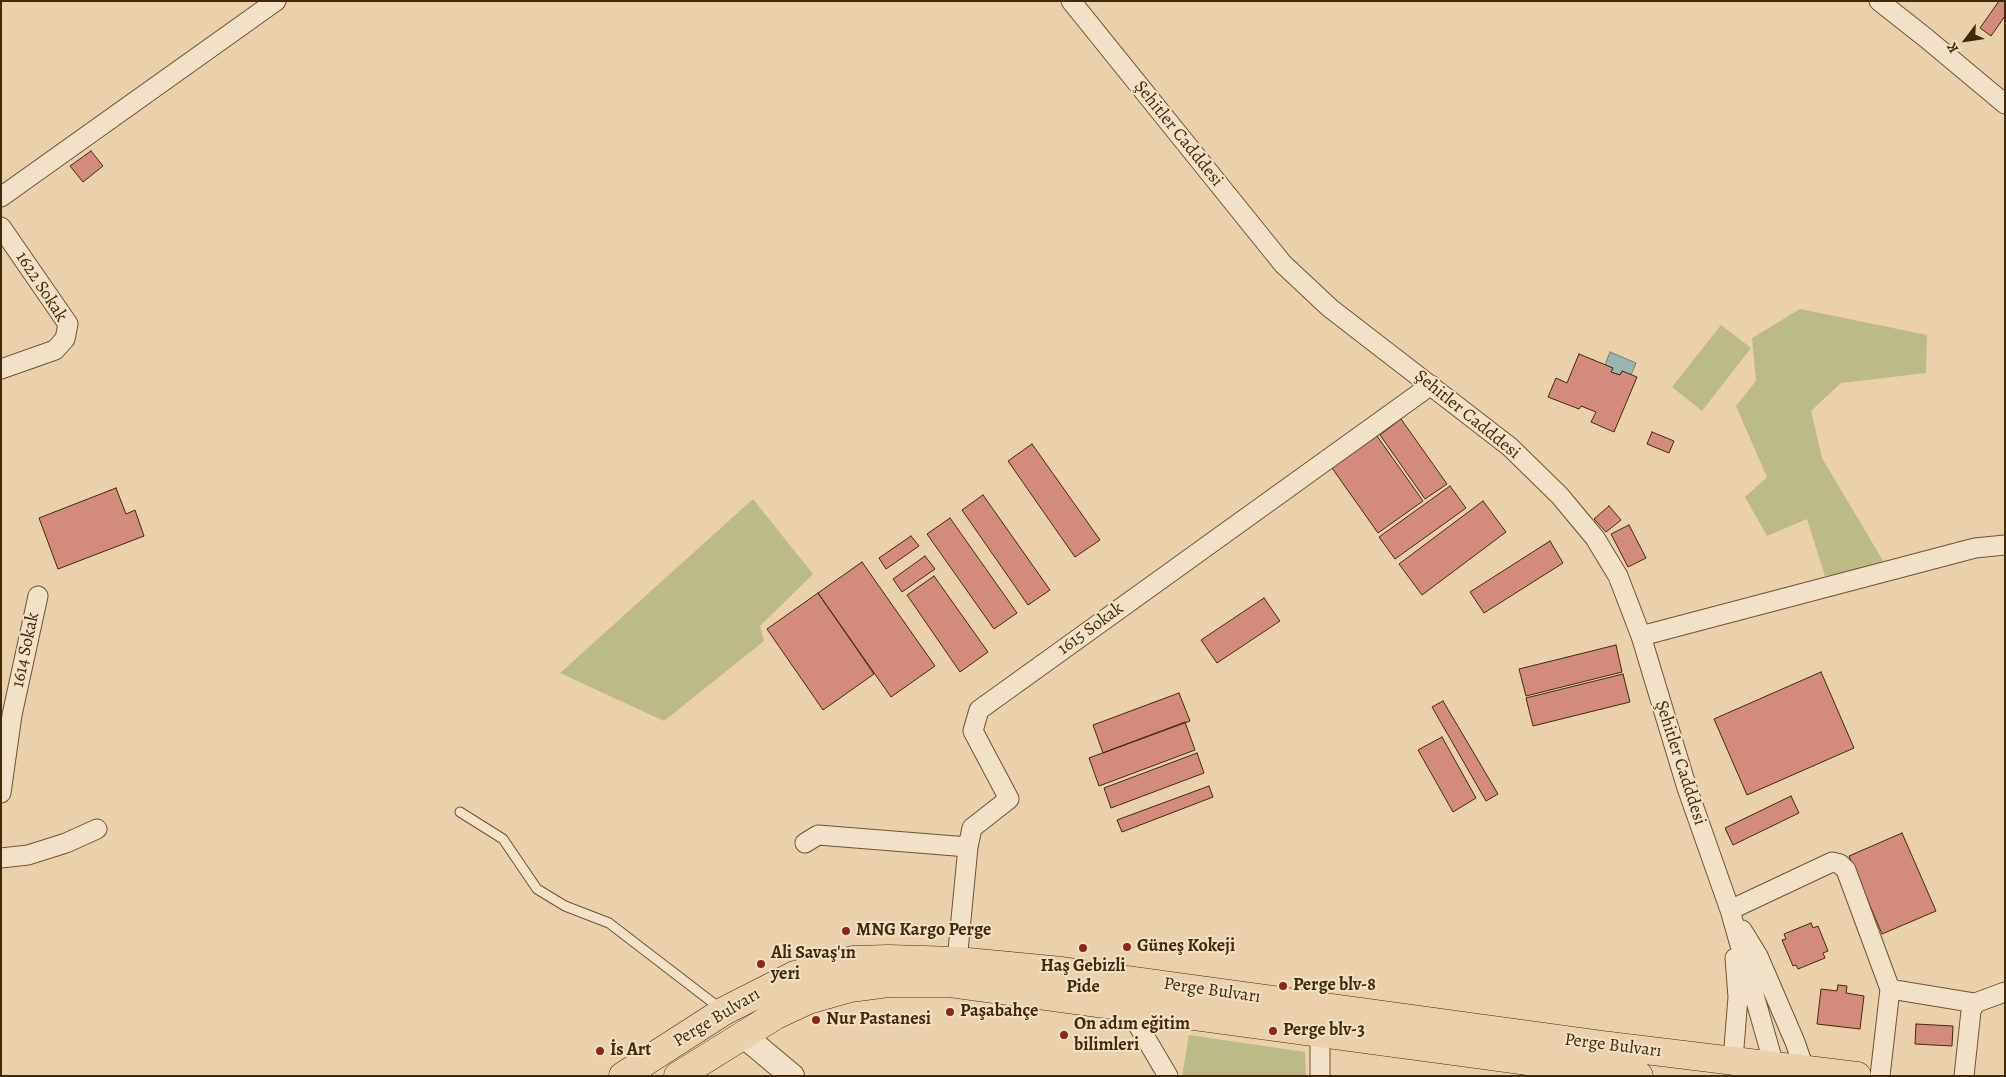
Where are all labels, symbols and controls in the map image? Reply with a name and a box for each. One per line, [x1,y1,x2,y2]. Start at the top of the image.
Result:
north arrow [1941,15,1991,65]
text: K [1942,39,1963,57]
street label: Şehitler Cadddesi [1129,77,1227,191]
street label: 1622 Sokak [10,248,72,326]
street label: Şehitler Cadddesi [1410,366,1524,464]
street label: 1615 Sokak [1054,598,1128,660]
street label: 1614 Sokak [7,610,45,690]
street label: Şehitler Cadddesi [1650,698,1710,828]
place label: MNG Kargo Perge [856,920,991,942]
marker: MNG Kargo Perge [840,925,852,937]
place label: Güneş Kokeji [1137,936,1235,958]
marker: Güneş Kokeji [1121,941,1133,953]
marker: Haş Gebizli Pide [1077,942,1089,954]
place label: Ali Savaş'ın yeri [771,943,856,986]
place label: Haş Gebizli Pide [1041,956,1125,999]
marker: Ali Savaş'ın yeri [755,958,767,970]
street label: Perge Bulvarı [1162,974,1262,1008]
place label: Perge blv-8 [1293,975,1376,997]
marker: Perge blv-8 [1277,980,1289,992]
street label: Perge Bulvarı [670,984,764,1052]
place label: Paşabahçe [960,1001,1038,1023]
marker: Paşabahçe [944,1006,956,1018]
place label: Nur Pastanesi [826,1009,931,1031]
marker: Nur Pastanesi [810,1014,822,1026]
place label: On adım eğitim bilimleri [1074,1014,1190,1056]
place label: Perge blv-3 [1283,1020,1365,1042]
marker: Perge blv-3 [1267,1025,1279,1037]
marker: On adım eğitim bilimleri [1058,1029,1070,1041]
street label: Perge Bulvarı [1563,1029,1663,1063]
place label: İs Art [610,1040,651,1062]
marker: İs Art [594,1045,606,1057]

